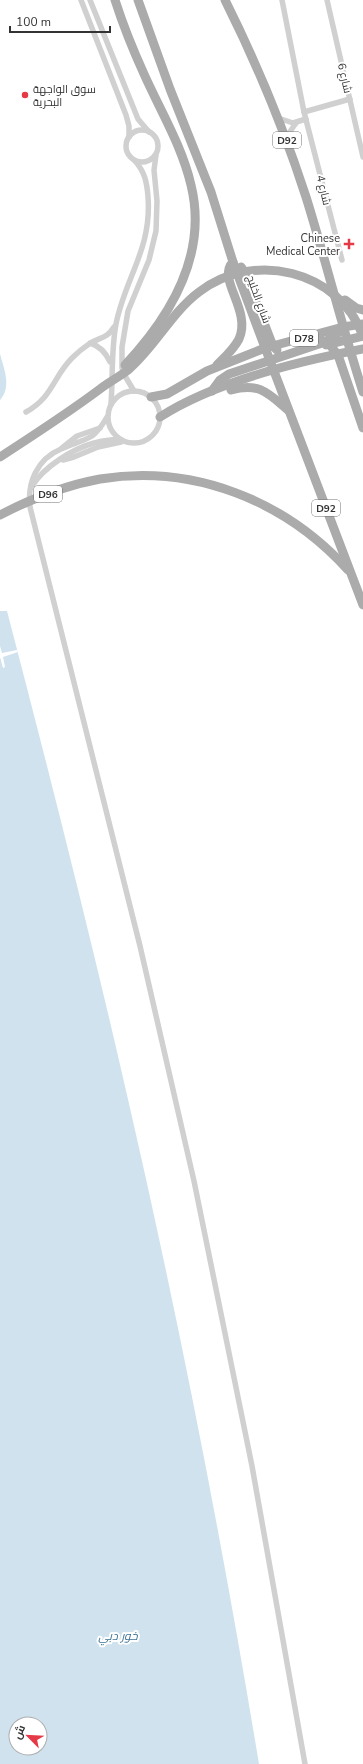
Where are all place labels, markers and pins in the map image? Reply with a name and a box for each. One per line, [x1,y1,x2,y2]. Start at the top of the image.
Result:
place label: سوق الواجهة البحرية [33,82,96,110]
marker: سوق الواجهة البحرية [20,90,30,100]
place label: Chinese Medical Center [266,231,340,259]
marker: Chinese Medical Center [343,238,355,250]

